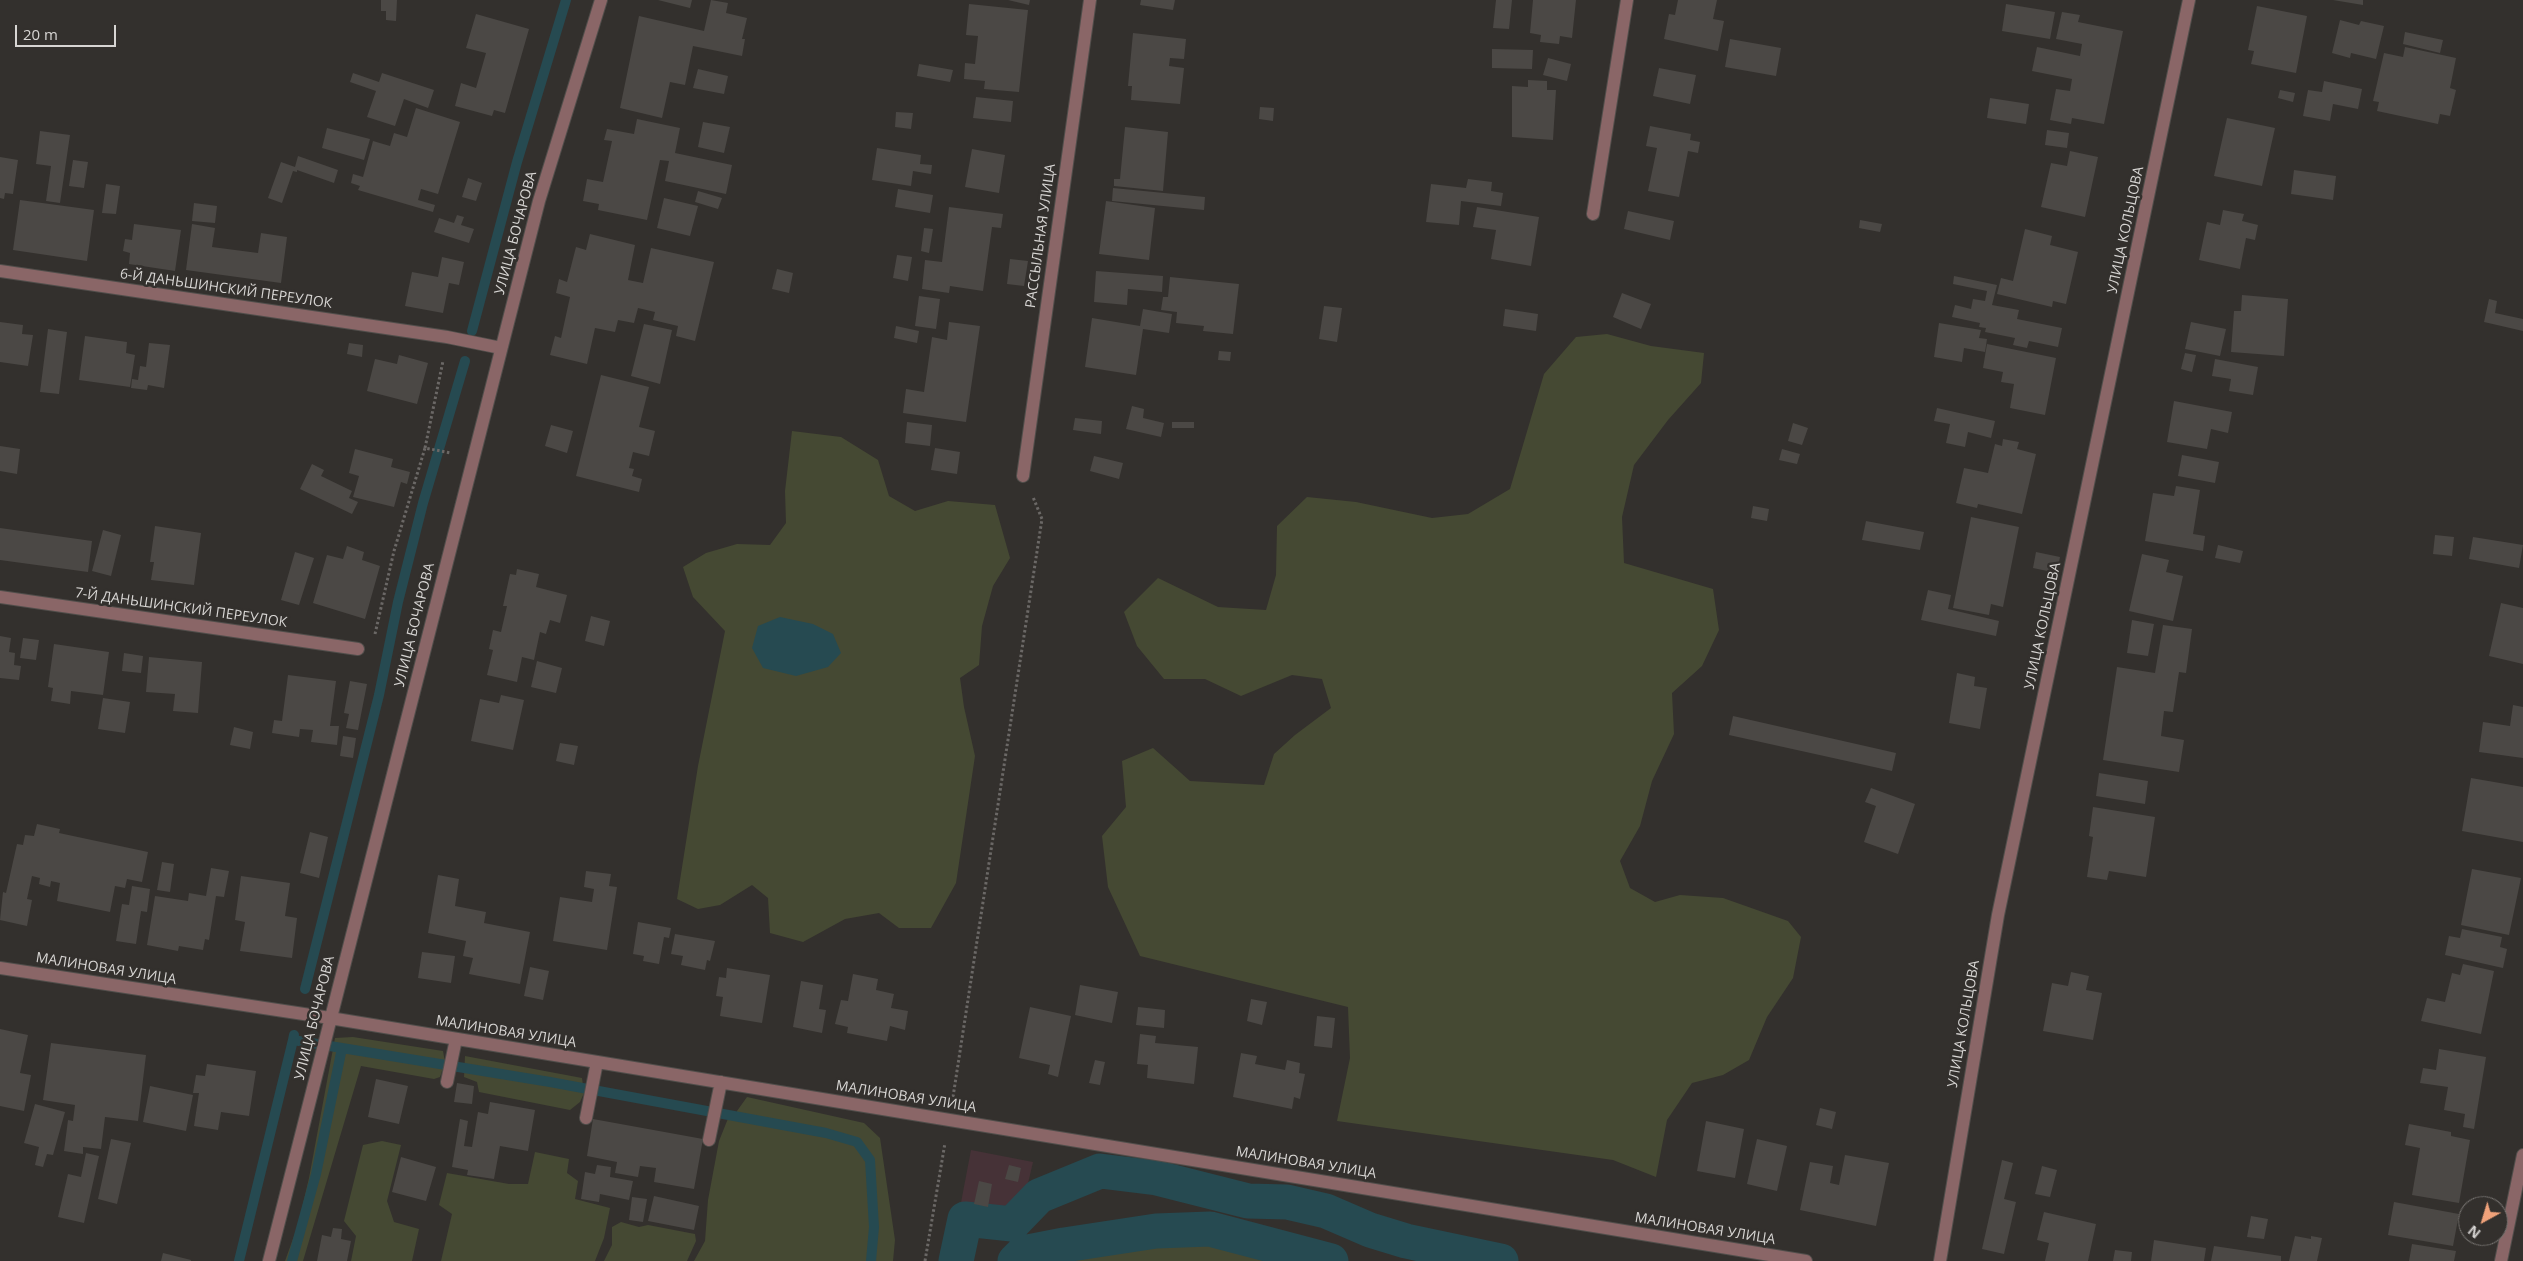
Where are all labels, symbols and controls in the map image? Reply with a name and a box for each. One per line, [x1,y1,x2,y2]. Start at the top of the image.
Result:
scale bar [18,15,119,47]
text: 20 m [23,24,58,44]
street label: РАССЫЛЬНАЯ УЛИЦА [1023,163,1059,309]
street label: УЛИЦА КОЛЬЦОВА [2104,165,2148,295]
street label: УЛИЦА БОЧАРОВА [491,169,541,297]
street label: 6-Й ДАНЬШИНСКИЙ ПЕРЕУЛОК [119,266,333,312]
street label: УЛИЦА БОЧАРОВА [391,561,439,689]
street label: УЛИЦА КОЛЬЦОВА [2021,561,2065,691]
street label: 7-Й ДАНЬШИНСКИЙ ПЕРЕУЛОК [74,585,288,631]
street label: МАЛИНОВАЯ УЛИЦА [35,950,177,988]
street label: УЛИЦА БОЧАРОВА [291,954,339,1082]
street label: УЛИЦА КОЛЬЦОВА [1945,959,1983,1089]
street label: МАЛИНОВАЯ УЛИЦА [435,1013,577,1051]
street label: МАЛИНОВАЯ УЛИЦА [835,1078,977,1116]
street label: МАЛИНОВАЯ УЛИЦА [1235,1144,1377,1182]
north arrow [2458,1196,2508,1246]
street label: МАЛИНОВАЯ УЛИЦА [1634,1210,1776,1248]
text: N [2463,1221,2484,1243]

